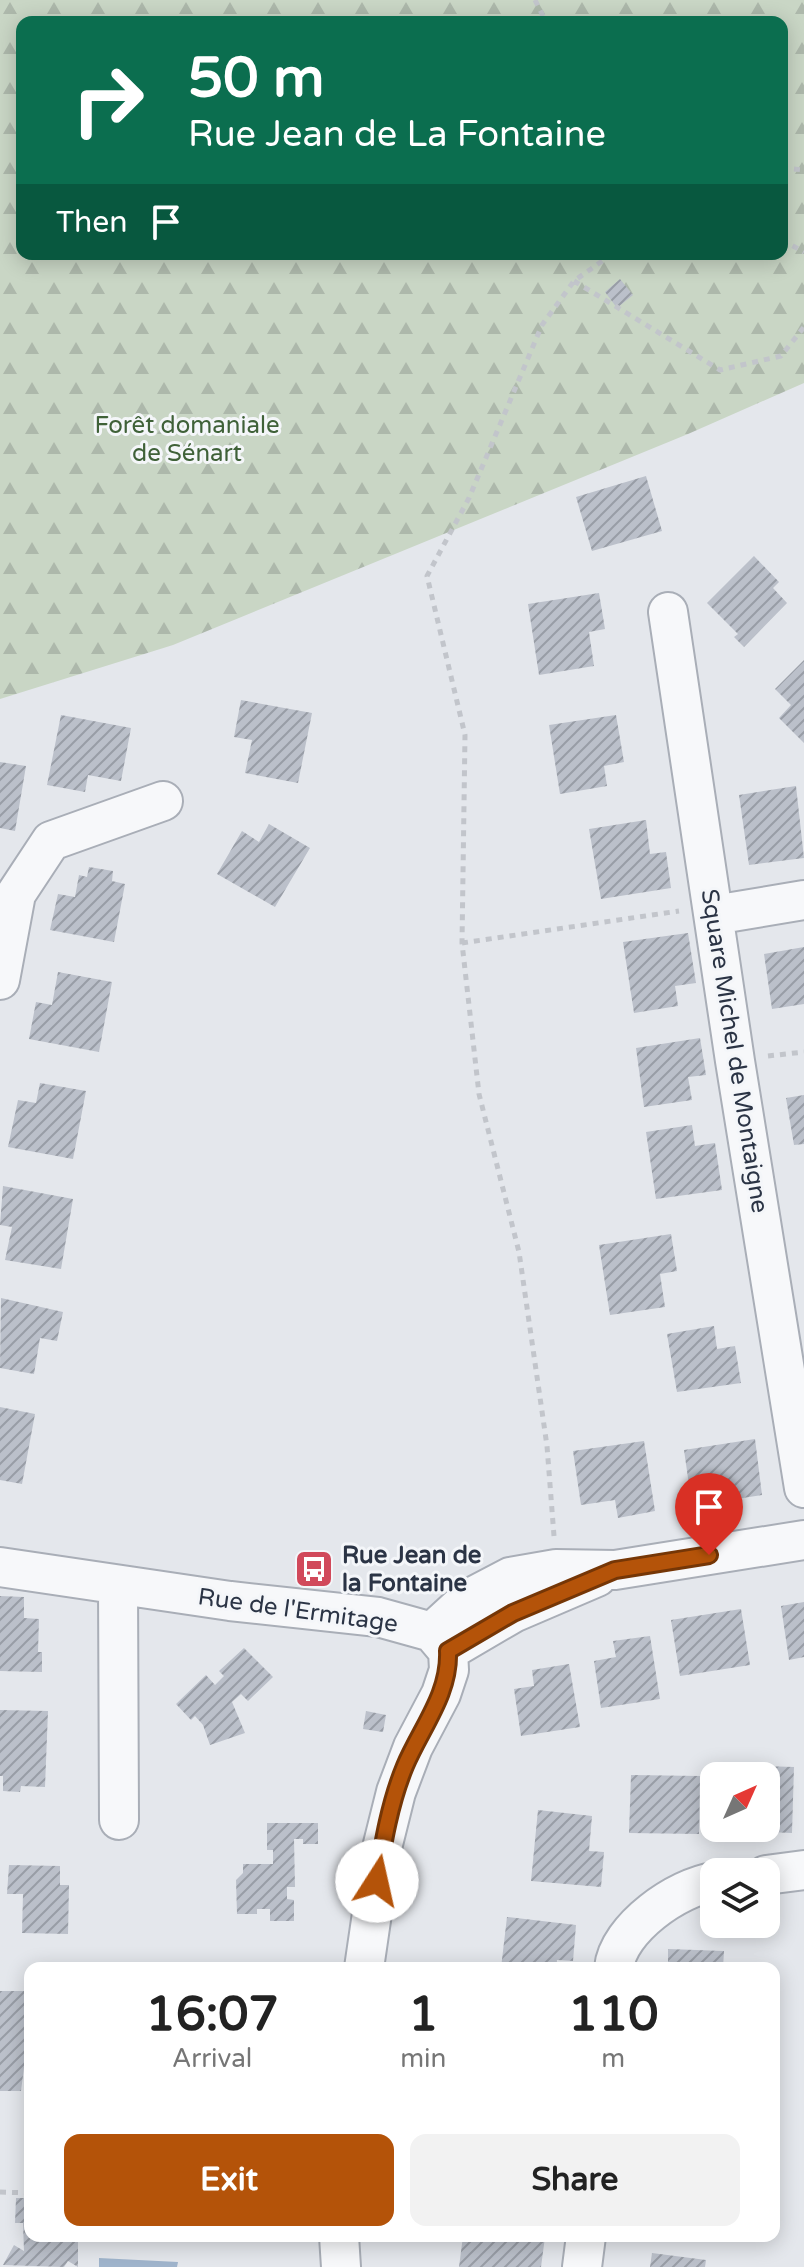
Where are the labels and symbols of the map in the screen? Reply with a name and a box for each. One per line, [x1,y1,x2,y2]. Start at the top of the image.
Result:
park label: Forêt domaniale de Sénart [95,411,279,468]
street label: Square Michel de Montaigne [695,887,774,1215]
pin [675,1473,743,1555]
place label: Rue Jean de la Fontaine [342,1541,482,1598]
bus stop icon: Rue Jean de la Fontaine [293,1548,335,1590]
street label: Rue de l'Ermitage [196,1582,400,1639]
north arrow [700,1762,780,1842]
position arrow [335,1839,419,1923]

